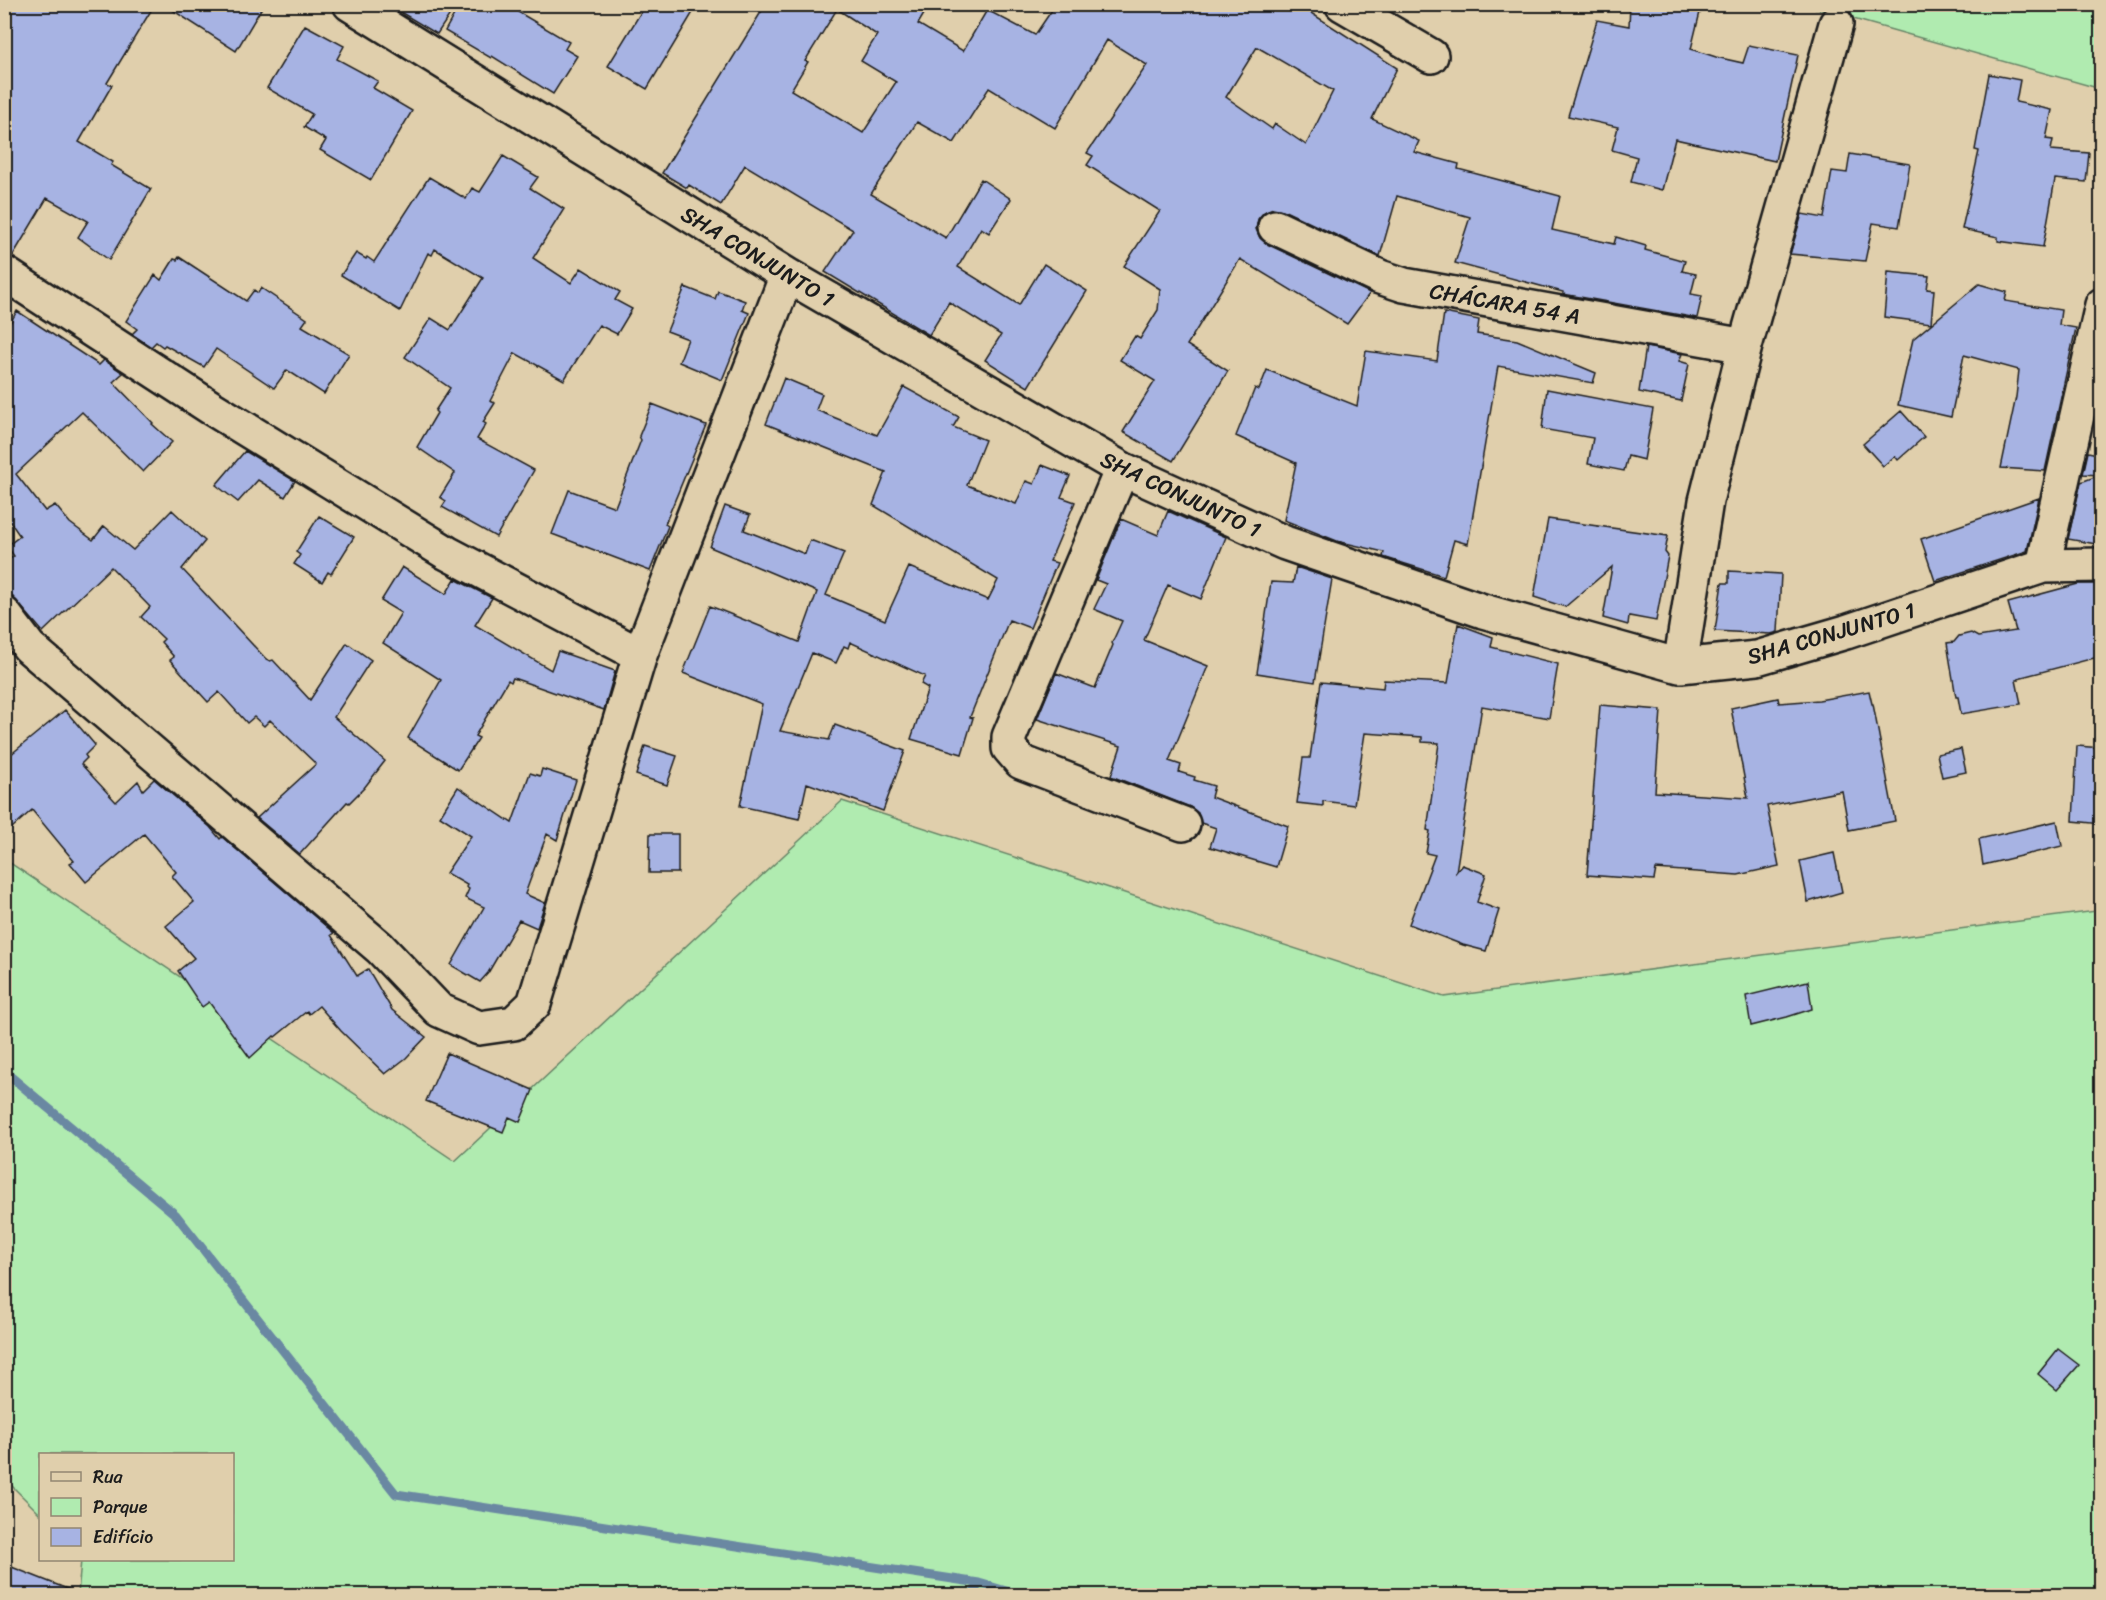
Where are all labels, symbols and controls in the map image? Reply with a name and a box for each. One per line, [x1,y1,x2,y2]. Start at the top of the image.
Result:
street label: SHA CONJUNTO 1 [673,195,842,318]
street label: CHÁCARA 54 A [1427,271,1583,336]
street label: SHA CONJUNTO 1 [1094,440,1268,549]
street label: SHA CONJUNTO 1 [1742,591,1920,676]
legend [39,1453,234,1561]
text: Rua [93,1461,124,1493]
text: Parque [93,1491,148,1523]
text: Edifício [93,1521,153,1553]

